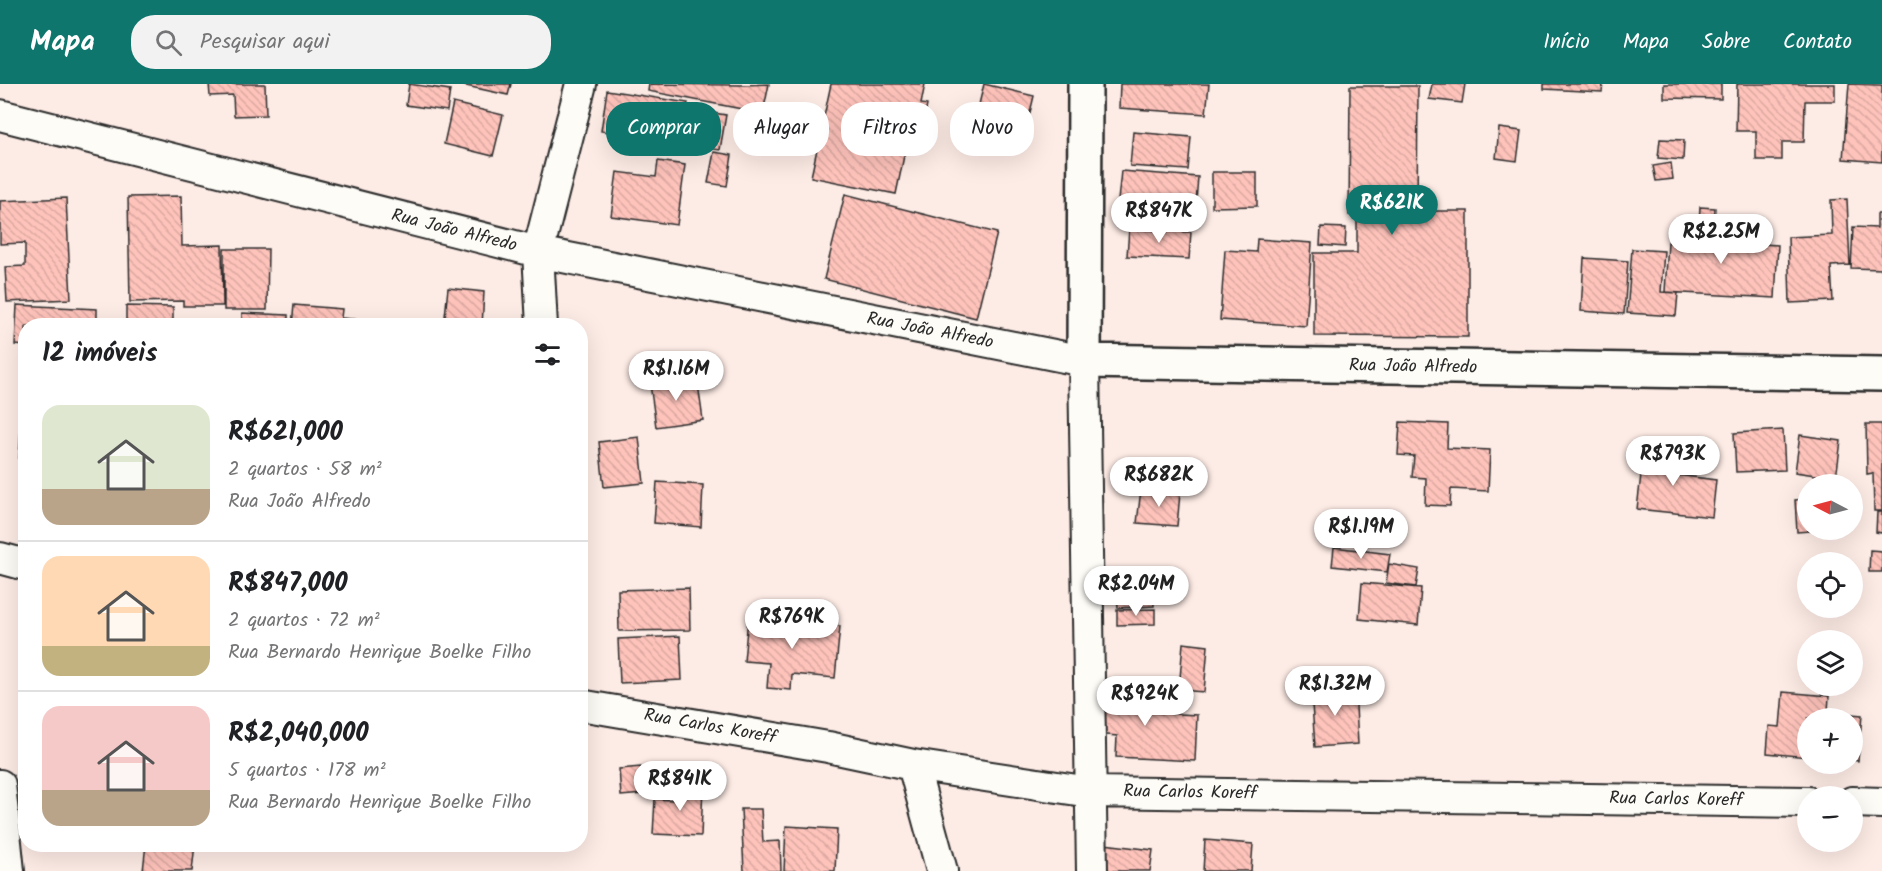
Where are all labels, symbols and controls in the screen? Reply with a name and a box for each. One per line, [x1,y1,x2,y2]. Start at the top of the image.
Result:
search box [131,15,551,69]
text: Mapa [30,20,95,65]
text: Pesquisar aqui [200,25,330,60]
icon: search [152,26,185,59]
text: Início [1543,26,1590,59]
text: Mapa [1623,26,1669,59]
text: Sobre [1702,26,1750,59]
text: Contato [1783,26,1852,59]
chip: Comprar [606,102,721,156]
chip: Alugar [733,102,829,156]
chip: Filtros [841,102,938,156]
chip: Novo [950,102,1034,156]
pin: R$621K [1343,185,1441,236]
text: R$621K [1360,188,1424,220]
pin: R$847K [1110,193,1208,244]
text: R$847K [1125,196,1193,228]
street label: Rua João Alfredo [388,201,520,261]
pin: R$2.25M [1666,214,1776,265]
text: R$2.25M [1682,217,1760,249]
street label: Rua João Alfredo [864,304,996,358]
text: 12 imóveis [42,333,157,375]
icon: filters [531,338,564,371]
pin: R$1.16M [621,351,731,402]
street label: Rua João Alfredo [1348,351,1478,383]
text: R$1.16M [643,354,709,386]
text: R$621,000 [228,412,343,454]
icon: home [90,429,162,501]
pin: R$793K [1624,436,1722,487]
text: R$793K [1640,439,1706,471]
text: 2 quartos · 58 m² [228,454,382,486]
pin: R$682K [1110,457,1208,508]
text: R$682K [1124,460,1194,492]
north arrow [1797,474,1863,540]
map controls [1797,474,1863,852]
text: Rua João Alfredo [228,486,371,518]
pin: R$1.19M [1306,509,1416,560]
text: R$1.19M [1328,512,1394,544]
button: locate [1797,552,1863,618]
text: R$847,000 [228,563,348,605]
pin: R$2.04M [1081,566,1191,617]
text: R$2.04M [1098,569,1174,601]
icon: home [90,580,162,652]
pin: R$769K [743,599,841,650]
text: R$769K [759,602,825,634]
text: 2 quartos · 72 m² [228,605,380,637]
button: layers [1797,630,1863,696]
text: Rua Bernardo Henrique Boelke Filho [228,637,531,669]
pin: R$1.32M [1280,666,1390,717]
text: R$1.32M [1299,669,1371,701]
pin: R$924K [1096,676,1194,727]
text: R$924K [1111,679,1179,711]
street label: Rua Carlos Koreff [642,701,781,753]
button: + [1797,708,1863,774]
text: R$2,040,000 [228,713,369,755]
icon: home [90,730,162,802]
text: 5 quartos · 178 m² [228,755,386,787]
pin: R$841K [631,761,729,812]
text: R$841K [648,764,712,796]
street label: Rua Carlos Koreff [1123,777,1259,809]
street label: Rua Carlos Koreff [1609,784,1745,816]
button: − [1797,786,1863,852]
text: Rua Bernardo Henrique Boelke Filho [228,787,531,819]

